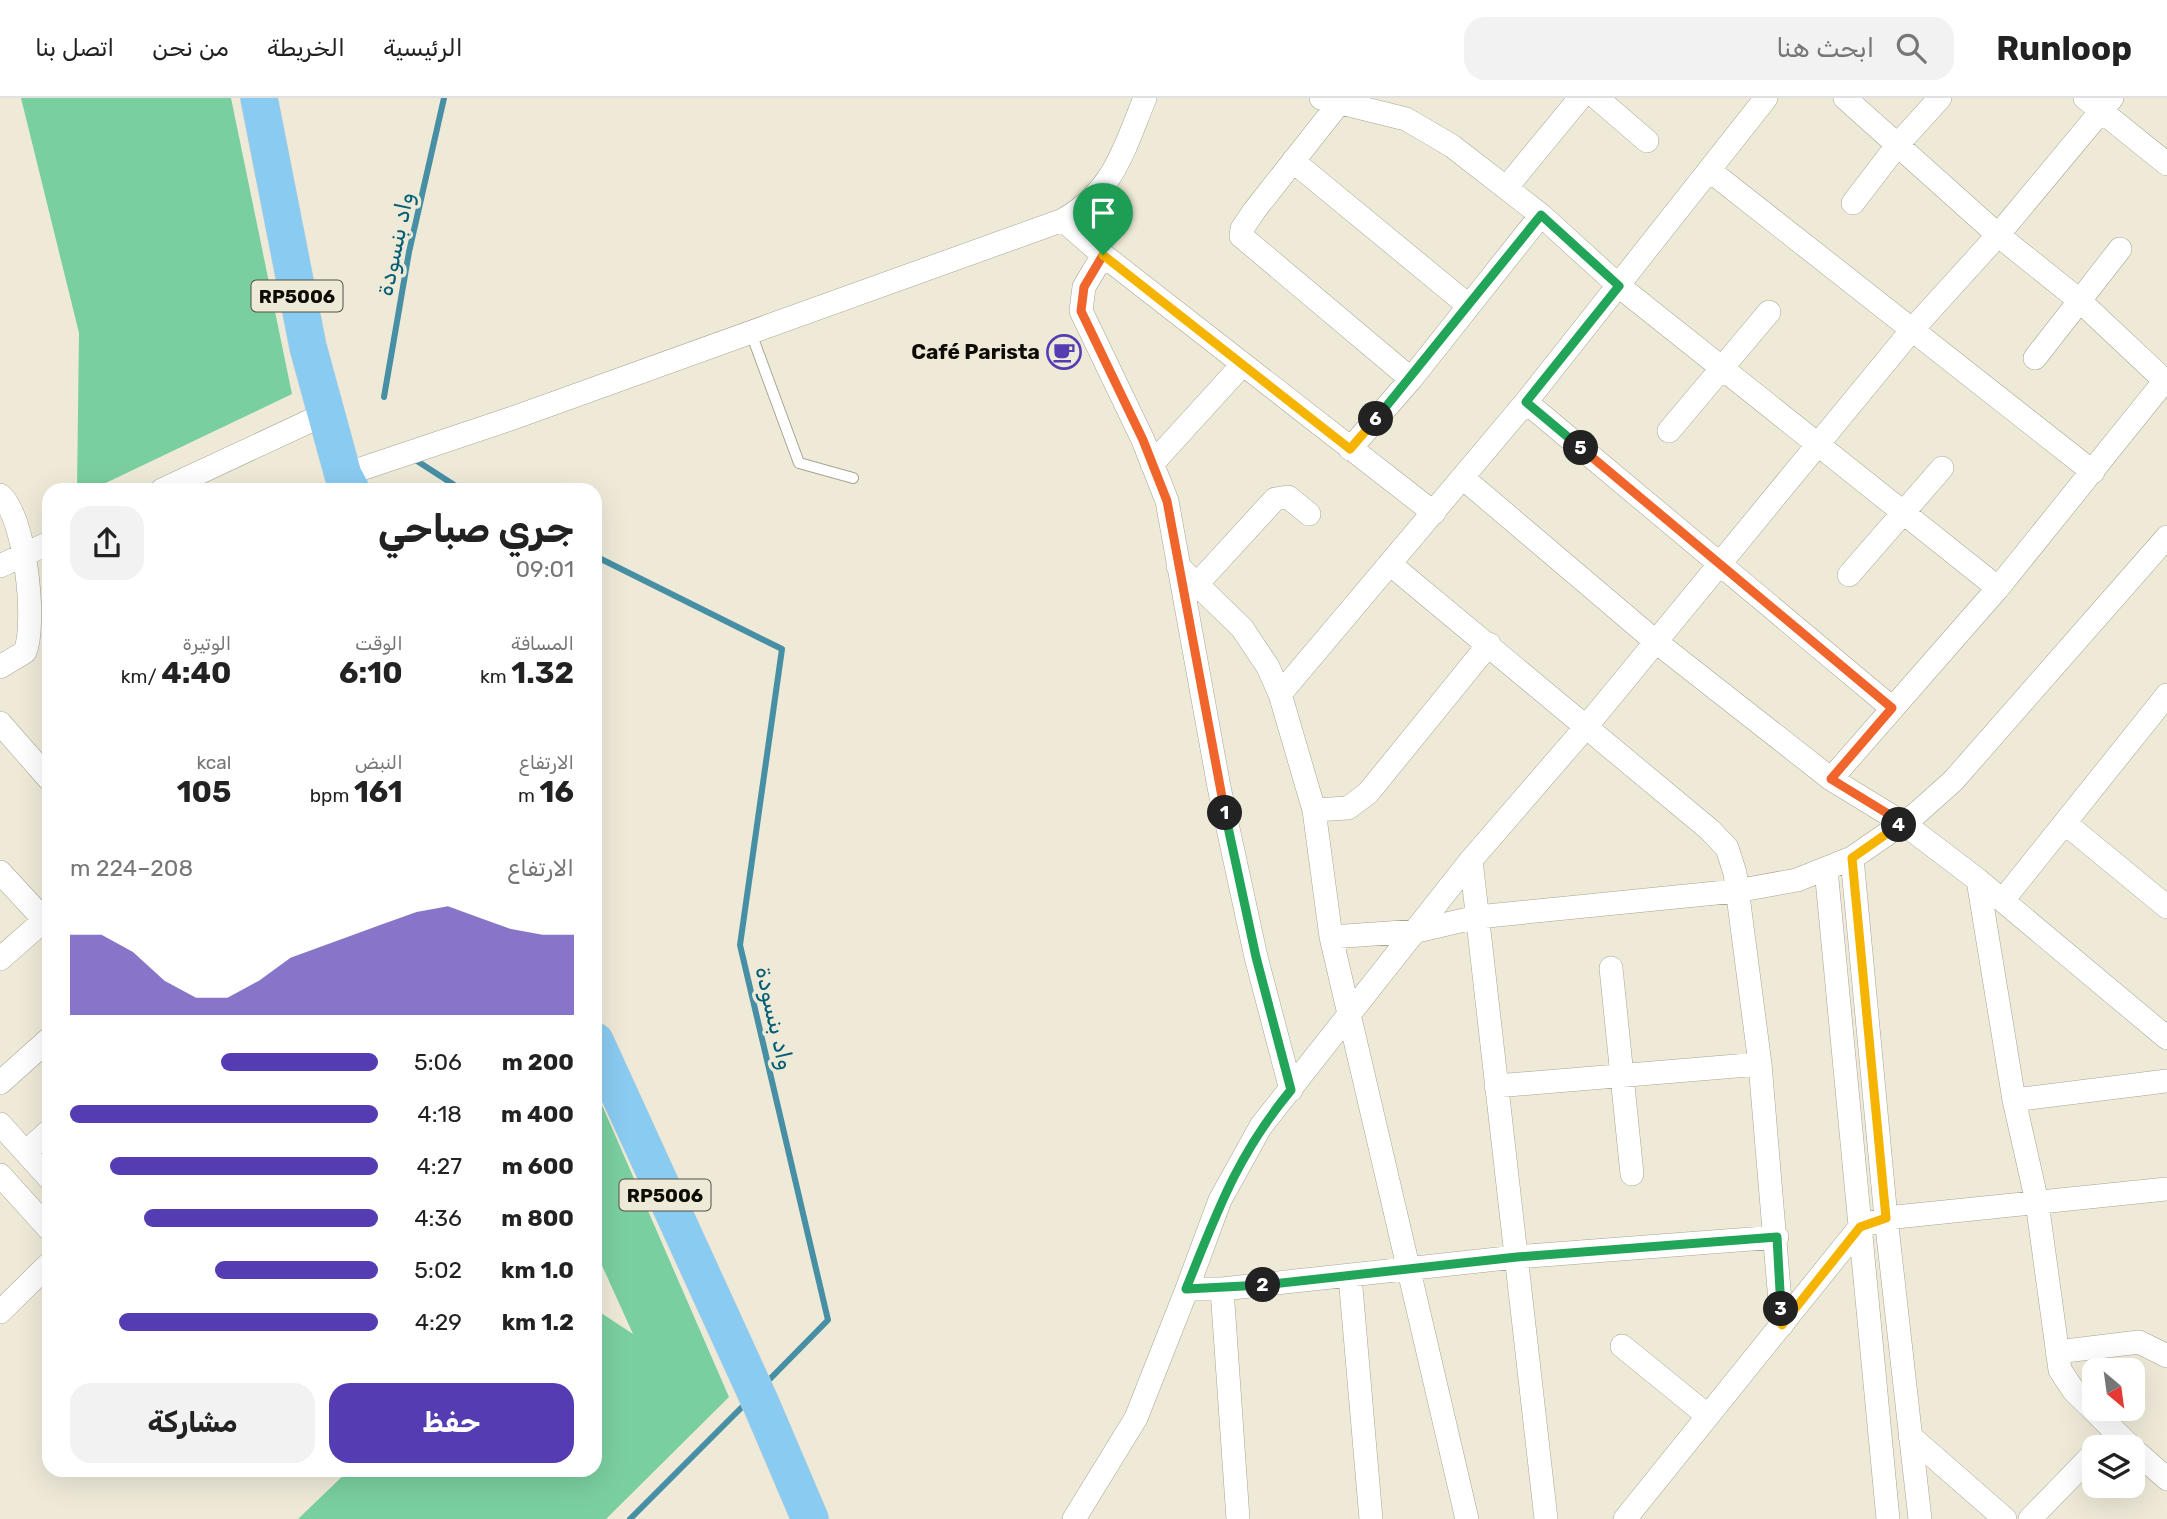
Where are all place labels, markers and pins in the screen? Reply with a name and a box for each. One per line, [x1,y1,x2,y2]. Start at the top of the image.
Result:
pin [1073,183,1133,255]
cafe icon: Café Parista [1045,333,1083,371]
place label: Café Parista [911,339,1040,364]
pin: 6 [1358,402,1394,436]
pin: 5 [1564,430,1598,466]
pin: 1 [1208,796,1242,830]
pin: 4 [1882,808,1916,842]
pin: 2 [1246,1268,1280,1302]
pin: 3 [1764,1292,1798,1326]

